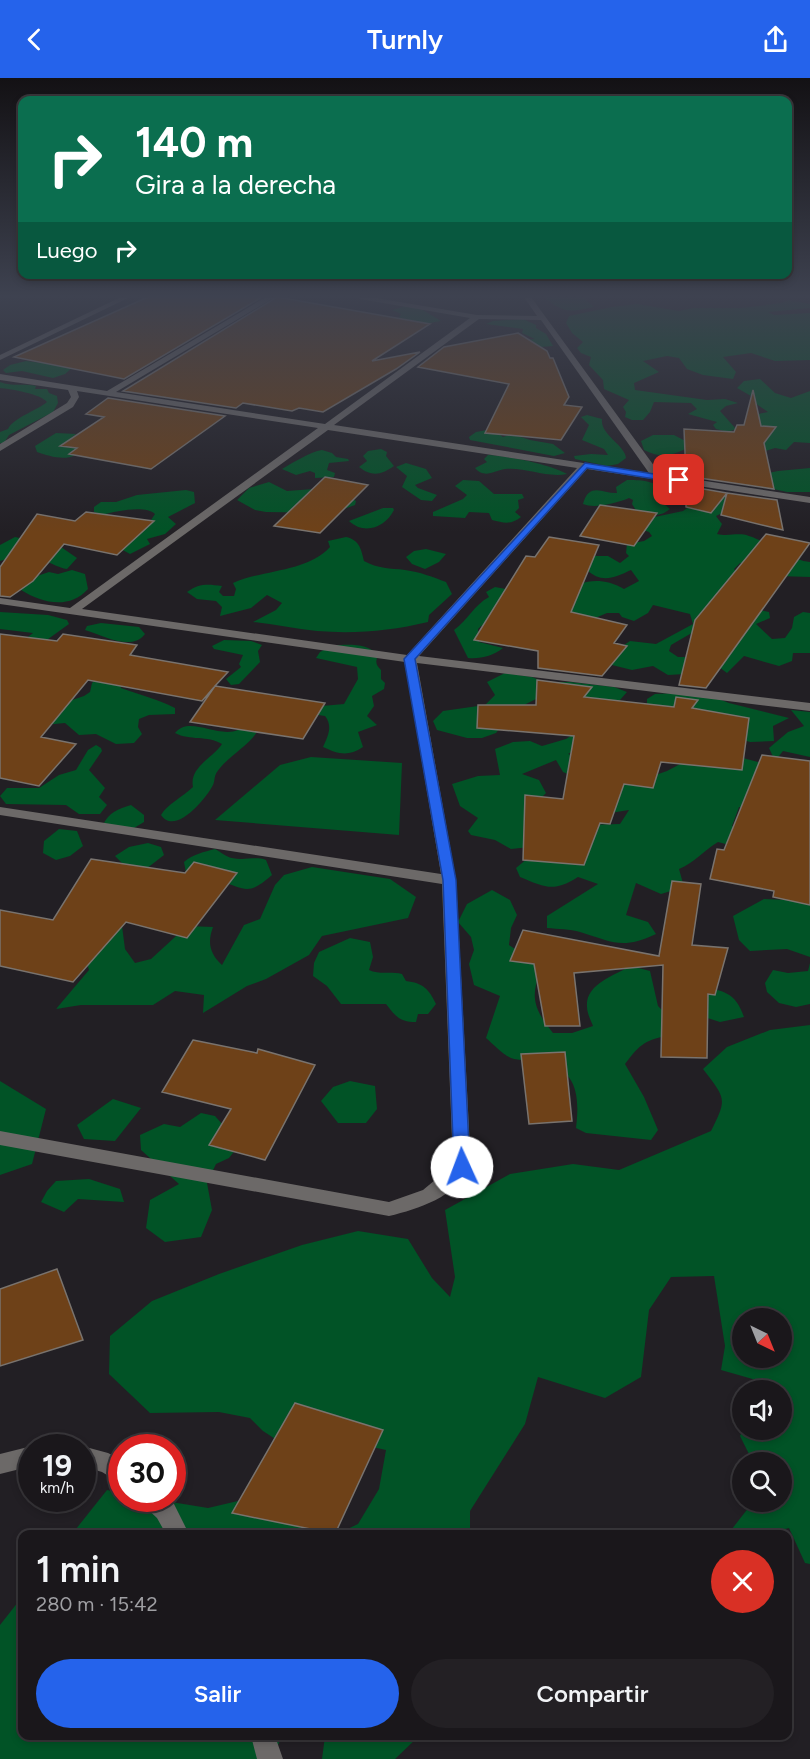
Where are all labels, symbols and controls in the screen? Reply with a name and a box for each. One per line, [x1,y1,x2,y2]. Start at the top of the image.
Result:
icon: back [18,23,51,56]
text: Turnly [367,23,443,56]
icon: share [759,23,792,56]
text: 140 m [135,117,253,168]
icon: right [36,120,114,198]
text: Gira a la derecha [135,168,336,201]
icon: right [109,234,142,267]
text: Luego [36,237,97,264]
pin [653,454,704,505]
icon: arrive [662,463,695,496]
position arrow [430,1135,494,1199]
north arrow [732,1308,792,1368]
map controls [732,1308,792,1512]
button: sound [732,1380,792,1440]
speed limit sign: 30 [108,1434,186,1512]
text: 19 [42,1447,72,1484]
button: search [732,1452,792,1512]
text: km/h [40,1479,74,1497]
text: 1 min [36,1548,120,1591]
button: close [711,1550,774,1613]
text: 280 m · 15:42 [36,1592,158,1616]
button: Salir [36,1659,399,1728]
button: Compartir [411,1659,774,1728]

